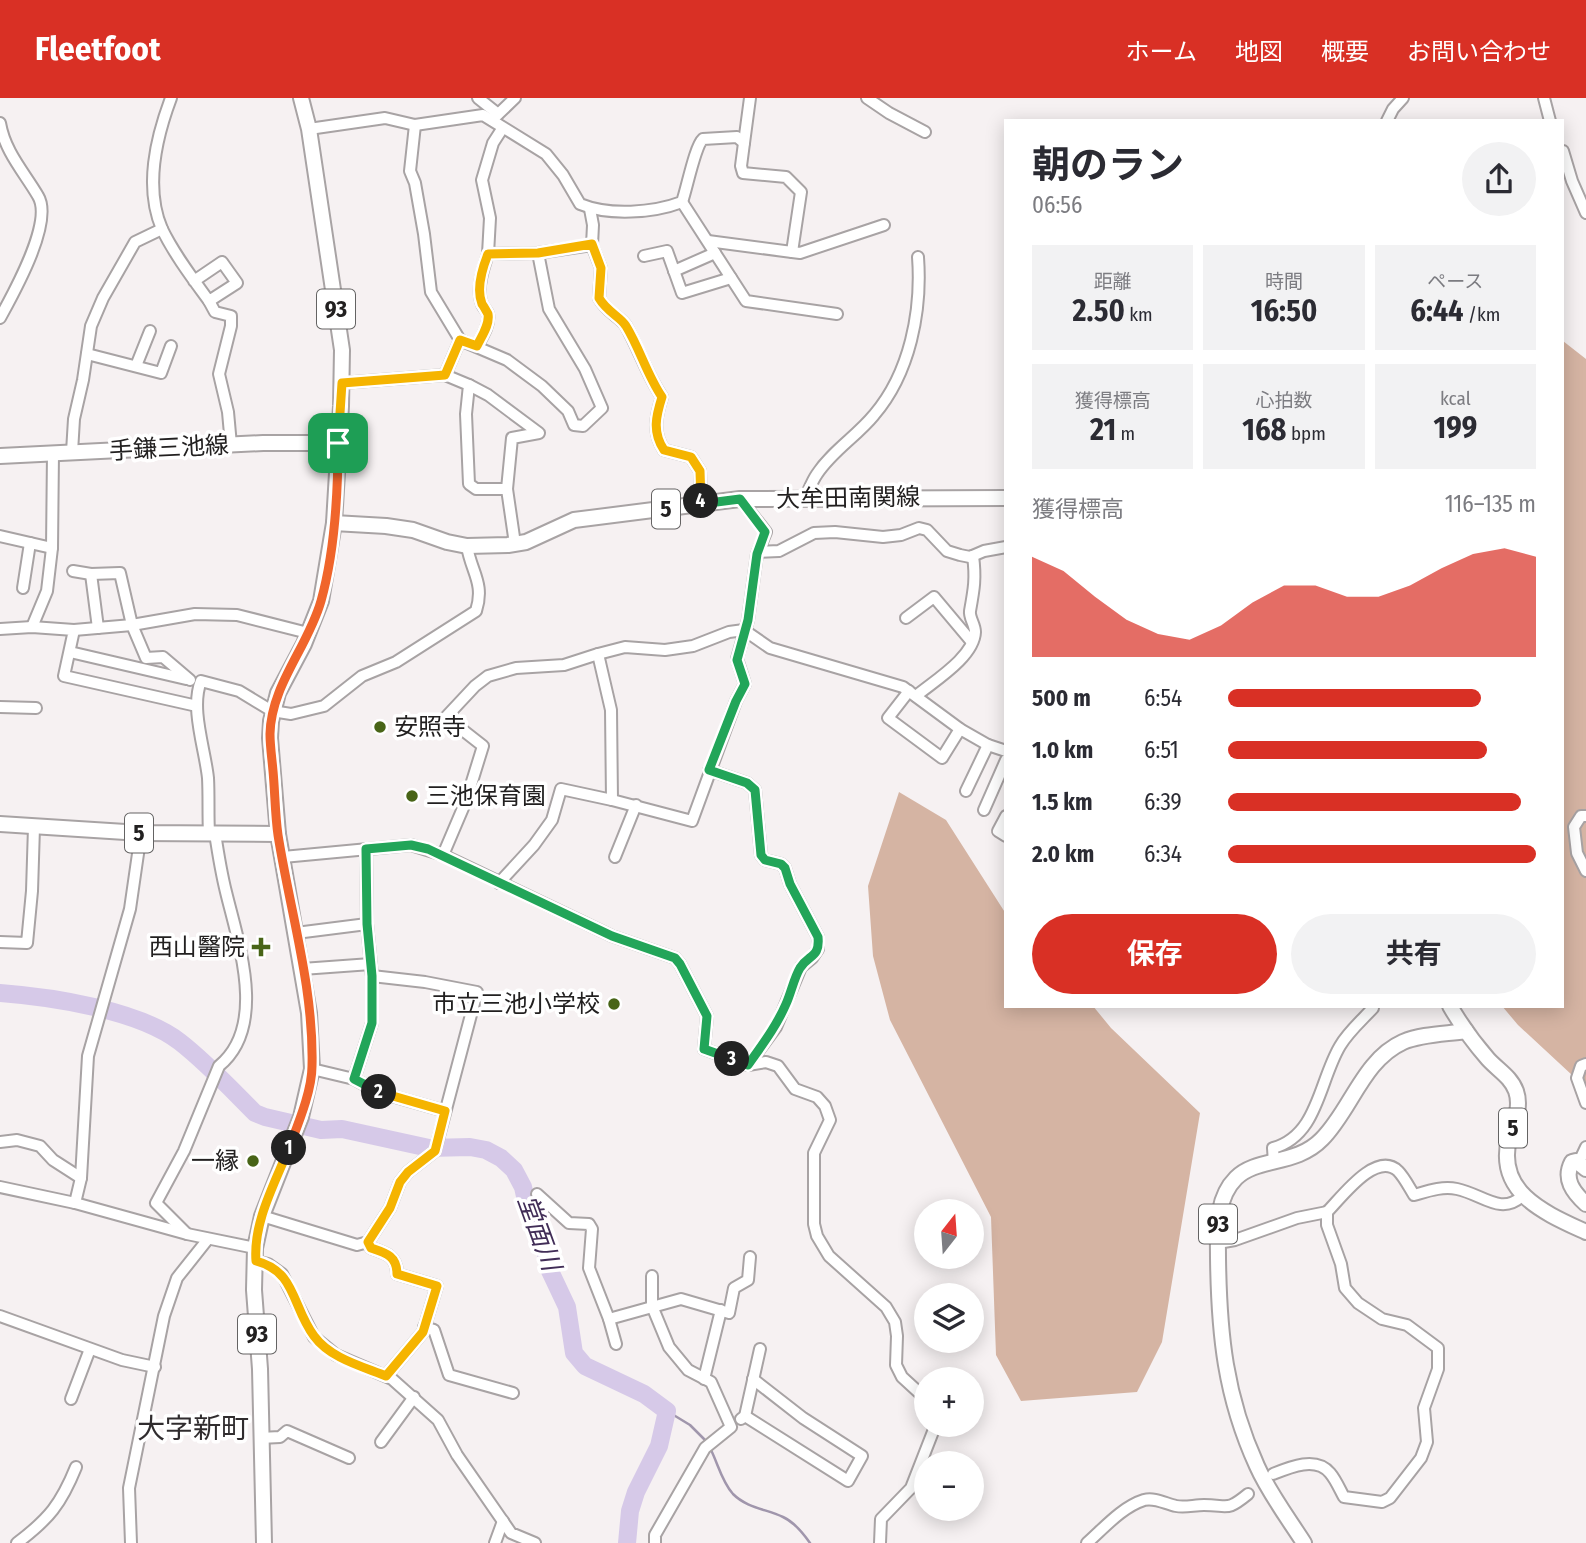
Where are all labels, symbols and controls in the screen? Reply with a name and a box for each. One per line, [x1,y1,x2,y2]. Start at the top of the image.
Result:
text: Fleetfoot [35,29,161,69]
text: ホーム [1126,38,1197,66]
text: 地図 [1235,38,1283,66]
text: 概要 [1321,38,1369,66]
text: お問い合わせ [1407,38,1551,66]
text: 朝のラン [1032,142,1184,188]
button: share [1462,142,1536,216]
text: 06:56 [1032,191,1082,219]
text: 距離 [1094,270,1132,293]
text: 時間 [1265,270,1303,293]
text: ペース [1427,270,1483,293]
road number: 93 [317,290,355,328]
text: 2.50 [1073,293,1125,329]
text: 16:50 [1251,293,1317,329]
text: 6:44 [1410,293,1464,329]
text: km [1125,303,1153,326]
text: /km [1464,303,1500,326]
text: kcal [1440,387,1471,410]
text: 獲得標高 [1075,389,1151,412]
text: 心拍数 [1255,389,1313,412]
text: 199 [1433,410,1477,446]
text: 21 [1090,412,1116,448]
text: 168 [1242,412,1286,448]
pin [308,413,368,473]
text: m [1116,422,1135,445]
text: bpm [1286,422,1326,445]
icon: arrive [319,424,357,462]
street label: 手鎌三池線 [108,431,230,465]
street label: 大牟田南関線 [776,483,920,513]
pin: 4 [684,484,718,518]
text: 4 [696,489,705,512]
road number: 5 [652,490,680,528]
text: 116–135 m [1445,490,1536,518]
text: 獲得標高 [1032,495,1124,523]
text: 500 m [1032,684,1091,712]
text: 6:54 [1144,684,1182,712]
place label: 安照寺 [394,713,466,741]
marker: 安照寺 [372,719,388,735]
text: 1.0 km [1032,736,1093,764]
text: 6:51 [1144,736,1179,764]
place label: 三池保育園 [426,782,546,810]
marker: 三池保育園 [404,788,420,804]
text: 1.5 km [1032,788,1093,816]
text: 6:39 [1144,788,1182,816]
road number: 5 [125,814,153,852]
text: 2.0 km [1032,840,1094,868]
text: 6:34 [1144,840,1182,868]
button: 保存 [1032,914,1277,994]
button: 共有 [1291,914,1536,994]
place label: 西山醫院 [149,933,245,961]
marker: 西山醫院 [251,937,271,957]
place label: 市立三池小学校 [432,990,600,1018]
marker: 市立三池小学校 [606,996,622,1012]
pin: 3 [714,1042,750,1076]
text: 3 [727,1047,736,1070]
pin: 2 [362,1074,396,1110]
text: 2 [374,1080,383,1103]
road number: 5 [1499,1108,1527,1148]
pin: 1 [272,1130,306,1166]
text: 1 [284,1136,293,1159]
place label: 一縁 [191,1147,239,1175]
marker: 一縁 [245,1153,261,1169]
water label: 堂面川 [511,1191,568,1278]
north arrow [914,1199,984,1269]
map controls [914,1199,984,1521]
road number: 93 [1199,1204,1237,1244]
button: layers [914,1283,984,1353]
road number: 93 [238,1315,276,1354]
button: + [914,1367,984,1437]
district label: 大字新町 [137,1412,249,1445]
button: − [914,1451,984,1521]

